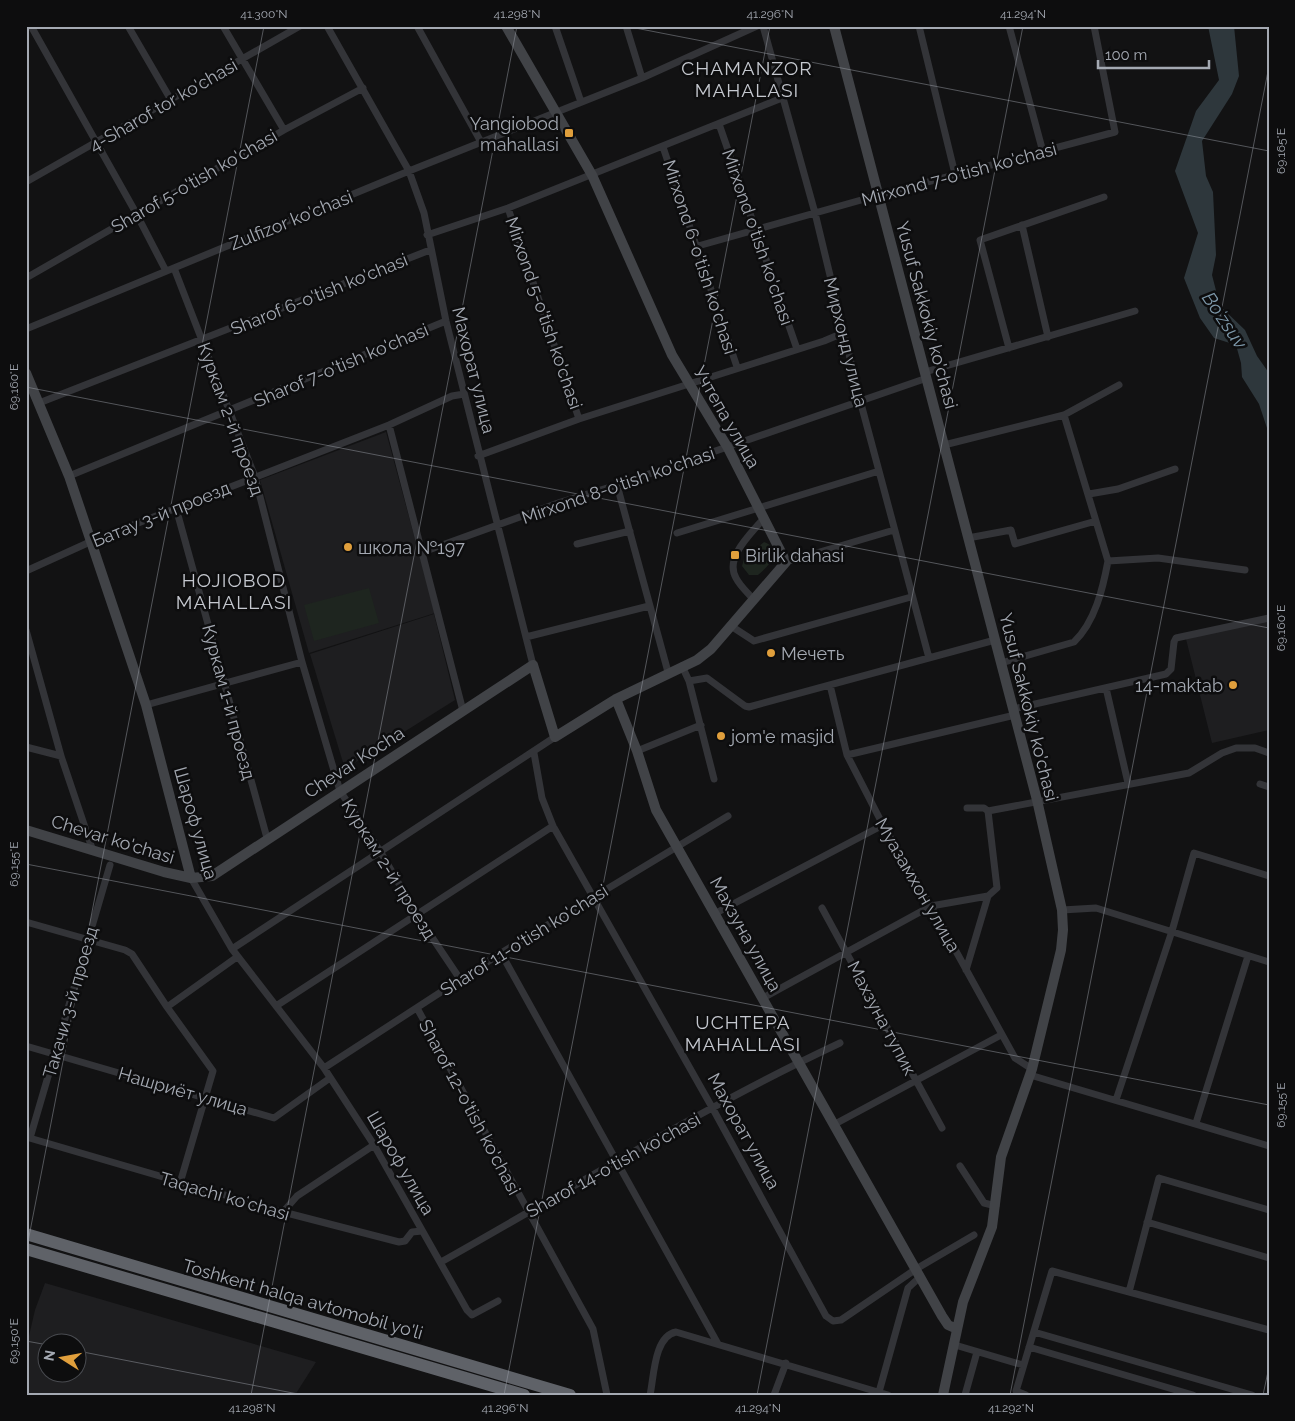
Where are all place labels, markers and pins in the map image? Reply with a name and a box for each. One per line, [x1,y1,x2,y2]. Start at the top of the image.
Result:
place label: Yangiobod mahallasi [470,113,559,155]
marker: Yangiobod mahallasi [563,127,575,139]
place label: школа №197 [358,537,465,558]
marker: школа №197 [342,541,354,553]
place label: Birlik dahasi [745,545,844,566]
marker: Birlik dahasi [729,549,741,561]
place label: Мечеть [781,643,845,664]
marker: Мечеть [765,647,777,659]
place label: 14-maktab [1135,675,1223,696]
marker: 14-maktab [1227,679,1239,691]
place label: jom'e masjid [728,726,834,747]
marker: jom'e masjid [715,730,727,742]

